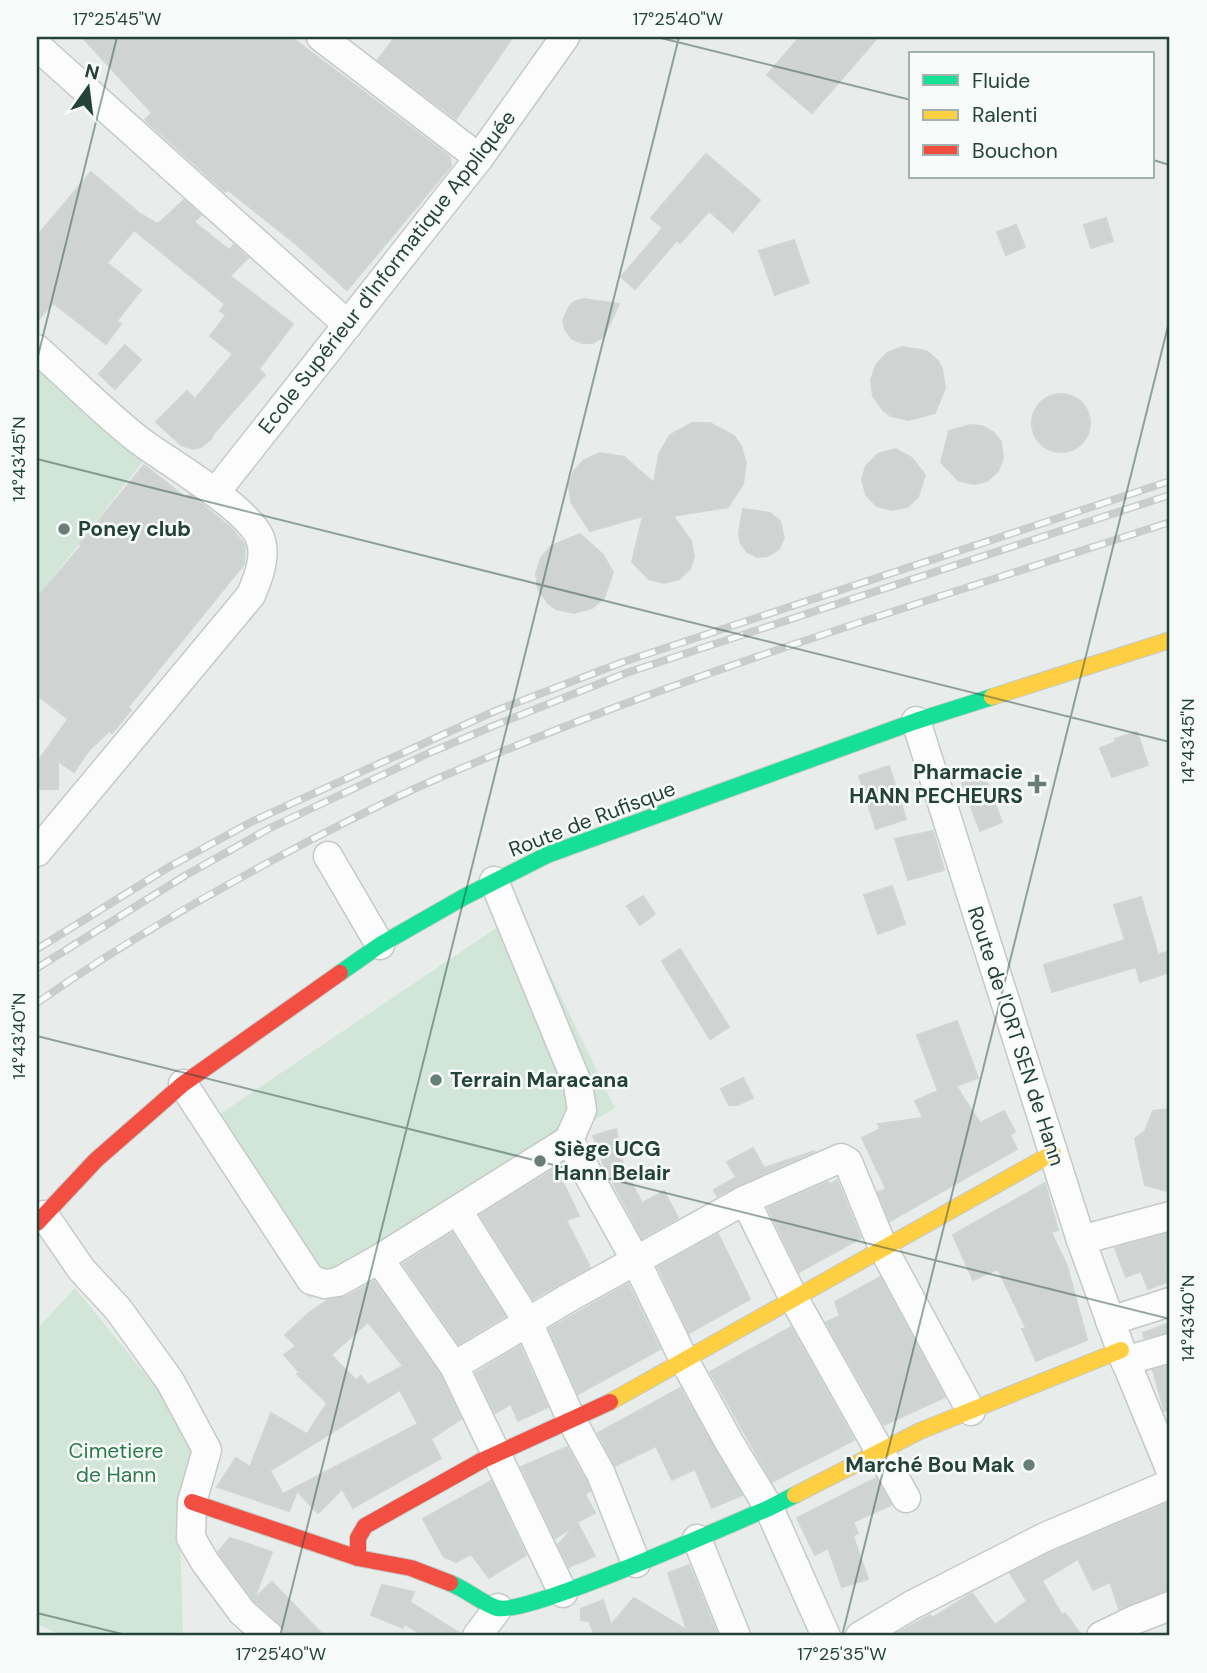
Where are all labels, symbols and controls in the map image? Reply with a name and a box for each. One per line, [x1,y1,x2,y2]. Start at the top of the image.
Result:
text: 17°25'45"W [73,7,161,31]
text: 17°25'40"W [633,7,723,31]
north arrow [52,52,122,122]
legend [909,52,1154,178]
text: N [82,58,102,86]
text: Fluide [972,67,1030,95]
text: Ralenti [972,101,1038,129]
street label: Ecole Supérieur d'Informatique Appliquée [252,104,522,439]
text: Bouchon [972,137,1058,165]
text: 14°43'45"N [7,416,31,502]
place label: Poney club [78,515,191,543]
marker: Poney club [56,521,72,537]
text: 14°43'45"N [1176,698,1200,784]
place label: Pharmacie HANN PECHEURS [849,758,1023,810]
street label: Route de Rufisque [505,774,679,864]
marker: Pharmacie HANN PECHEURS [1029,776,1045,792]
street label: Route de l'ORT SEN de Hann [961,903,1071,1169]
text: 14°43'40"N [7,992,31,1080]
place label: Terrain Maracana [450,1066,629,1094]
marker: Terrain Maracana [428,1072,444,1088]
place label: Siège UCG Hann Belair [554,1135,671,1187]
marker: Siège UCG Hann Belair [532,1153,548,1169]
text: 14°43'40"N [1176,1274,1200,1362]
park label: Cimetiere de Hann [69,1437,164,1489]
place label: Marché Bou Mak [845,1451,1015,1479]
marker: Marché Bou Mak [1021,1457,1037,1473]
text: 17°25'40"W [236,1642,326,1666]
text: 17°25'35"W [797,1642,887,1666]

